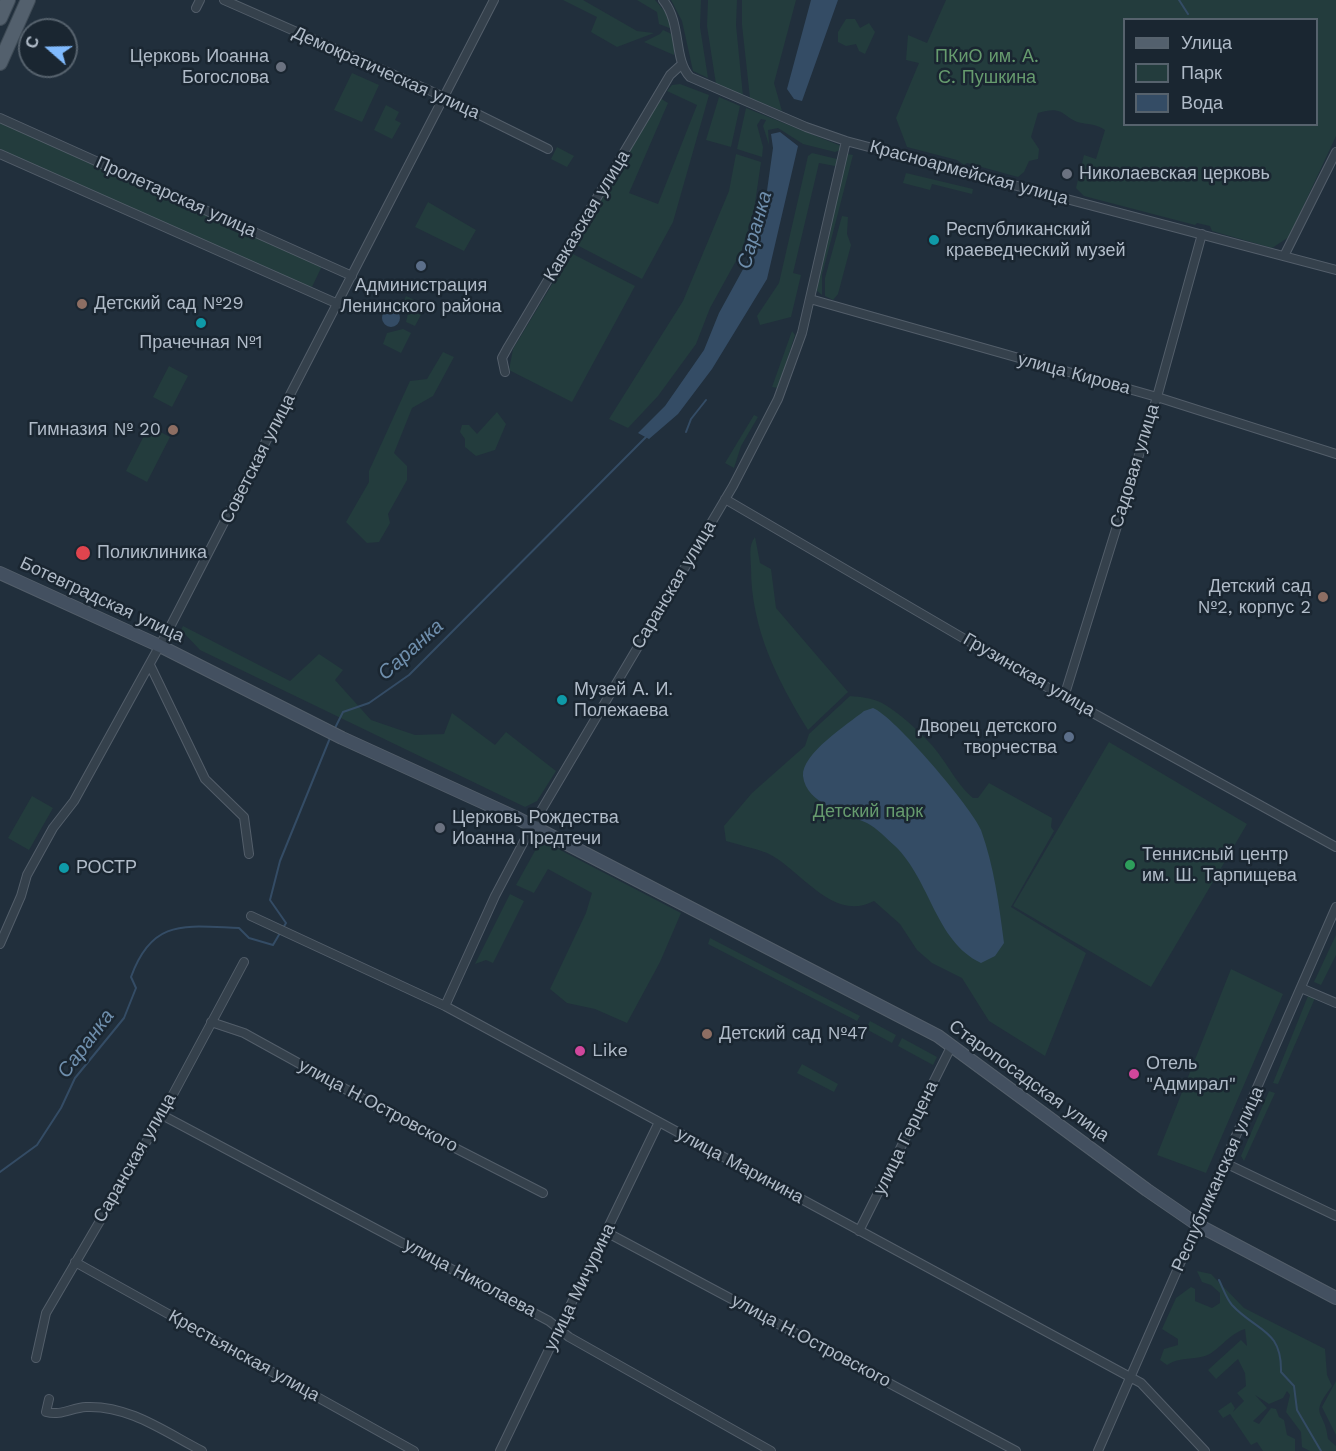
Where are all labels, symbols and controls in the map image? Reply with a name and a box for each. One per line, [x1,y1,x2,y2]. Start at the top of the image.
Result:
north arrow [18,18,78,78]
legend [1123,18,1318,126]
street label: Демократическая улица [289,22,483,124]
text: Улица [1181,32,1232,53]
text: С [22,34,43,51]
place label: Церковь Иоанна Богослова [130,46,269,88]
park label: ПКиО им. А. С. Пушкина [935,46,1039,88]
marker: Церковь Иоанна Богослова [274,60,288,74]
text: Парк [1181,62,1222,83]
text: Вода [1181,92,1223,113]
street label: Красноармейская улица [867,136,1071,210]
street label: Кавказская улица [539,147,635,285]
street label: Пролетарская улица [92,152,260,242]
place label: Николаевская церковь [1079,163,1270,185]
marker: Николаевская церковь [1060,167,1074,181]
water label: Саранка [732,188,778,272]
place label: Республиканский краеведческий музей [946,219,1126,262]
marker: Республиканский краеведческий музей [927,233,941,247]
marker: Администрация Ленинского района [414,259,428,273]
place label: Администрация Ленинского района [340,275,502,318]
place label: Детский сад №29 [94,293,244,315]
marker: Детский сад №29 [75,297,89,311]
marker: Прачечная №1 [194,316,208,330]
place label: Прачечная №1 [139,332,263,354]
street label: улица Кирова [1015,349,1133,399]
street label: Советская улица [216,391,300,527]
street label: Садовая улица [1106,401,1164,531]
place label: Гимназия № 20 [28,419,161,441]
marker: Гимназия № 20 [166,423,180,437]
street label: Саранская улица [627,517,721,653]
place label: Поликлиника [97,542,207,564]
marker: Поликлиника [74,544,92,562]
street label: Ботевградская улица [16,552,188,648]
place label: Детский сад №2, корпус 2 [1198,576,1311,618]
marker: Детский сад №2, корпус 2 [1316,590,1330,604]
water label: Саранка [373,614,449,686]
street label: Грузинская улица [959,629,1099,721]
place label: Музей А. И. Полежаева [574,679,673,722]
marker: Музей А. И. Полежаева [555,693,569,707]
place label: Дворец детского творчества [918,716,1057,758]
marker: Дворец детского творчества [1062,730,1076,744]
park label: Детский парк [813,801,923,823]
place label: Церковь Рождества Иоанна Предтечи [452,807,619,850]
marker: Церковь Рождества Иоанна Предтечи [433,821,447,835]
place label: Теннисный центр им. Ш. Тарпищева [1142,844,1297,886]
place label: РОСТР [76,857,137,879]
marker: Теннисный центр им. Ш. Тарпищева [1123,858,1137,872]
marker: РОСТР [57,861,71,875]
water label: Саранка [52,1005,120,1083]
street label: Старопосадская улица [945,1016,1113,1146]
place label: Детский сад №47 [719,1023,867,1045]
marker: Детский сад №47 [700,1027,714,1041]
place label: Like [592,1040,628,1062]
marker: Like [573,1044,587,1058]
place label: Отель "Адмирал" [1146,1053,1236,1096]
street label: улица Н.Островского [295,1055,461,1157]
marker: Отель "Адмирал" [1127,1067,1141,1081]
street label: улица Герцена [869,1077,943,1199]
street label: Республиканская улица [1167,1083,1269,1275]
street label: Саранская улица [89,1089,181,1227]
street label: улица Маринина [673,1123,807,1209]
street label: улица Мичурина [540,1220,620,1354]
street label: улица Николаева [400,1234,540,1322]
street label: улица Н.Островского [728,1290,894,1392]
street label: Крестьянская улица [165,1305,323,1407]

